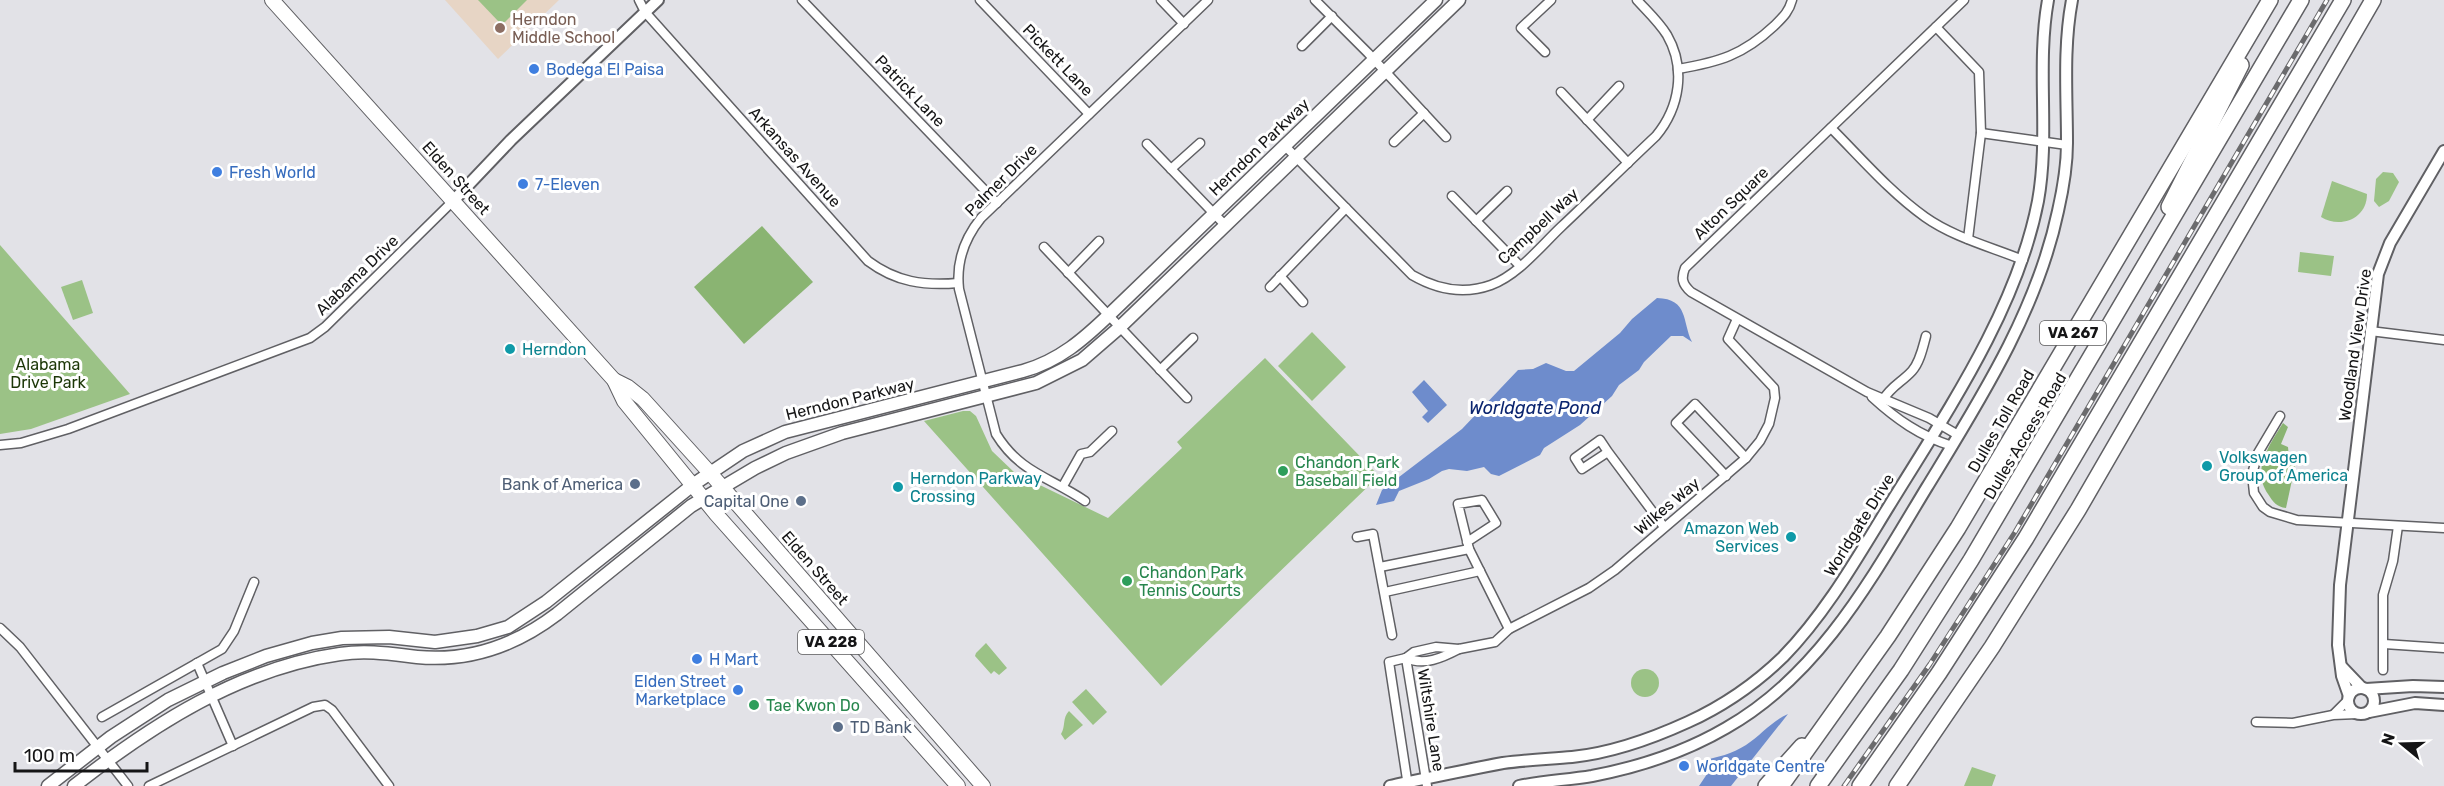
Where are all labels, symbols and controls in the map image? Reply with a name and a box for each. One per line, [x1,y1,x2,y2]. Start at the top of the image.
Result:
place label: Herndon Middle School [512,10,615,47]
street label: Pickett Lane [1019,20,1097,100]
marker: Herndon Middle School [493,21,507,35]
street label: Patrick Lane [871,51,949,131]
place label: Bodega El Paisa [546,60,664,79]
marker: Bodega El Paisa [527,62,541,76]
street label: Herndon Parkway [1205,94,1313,200]
street label: Arkansas Avenue [745,103,845,211]
street label: Elden Street [418,137,494,219]
street label: Palmer Drive [961,140,1041,220]
place label: Fresh World [229,163,316,182]
street label: Alton Square [1690,163,1772,243]
marker: Fresh World [210,165,224,179]
place label: 7-Eleven [535,175,600,194]
marker: 7-Eleven [516,177,530,191]
street label: Campbell Way [1494,184,1582,268]
street label: Alabama Drive [312,231,402,319]
street label: Woodland View Drive [2335,268,2375,422]
road number: VA 267 [2040,321,2106,345]
place label: Herndon [522,340,587,359]
marker: Herndon [503,342,517,356]
park label: Alabama Drive Park [10,355,87,392]
street label: Dulles Toll Road [1964,366,2038,476]
street label: Dulles Access Road [1980,369,2070,503]
street label: Herndon Parkway [784,374,916,424]
water label: Worldgate Pond [1469,397,1602,419]
place label: Volkswagen Group of America [2219,448,2348,485]
place label: Chandon Park Baseball Field [1295,453,1400,490]
marker: Volkswagen Group of America [2200,459,2214,473]
marker: Chandon Park Baseball Field [1276,464,1290,478]
place label: Herndon Parkway Crossing [910,469,1042,506]
street label: Worldgate Drive [1820,470,1898,580]
street label: Wilkes Way [1631,473,1704,539]
place label: Bank of America [502,475,623,494]
marker: Bank of America [628,477,642,491]
marker: Herndon Parkway Crossing [891,480,905,494]
place label: Capital One [704,492,789,511]
marker: Capital One [794,494,808,508]
place label: Amazon Web Services [1684,519,1779,556]
street label: Elden Street [778,527,852,609]
marker: Amazon Web Services [1784,530,1798,544]
place label: Chandon Park Tennis Courts [1139,563,1244,600]
marker: Chandon Park Tennis Courts [1120,574,1134,588]
road number: VA 228 [798,630,864,654]
place label: H Mart [709,650,758,669]
marker: H Mart [690,652,704,666]
street label: Wiltshire Lane [1413,667,1449,773]
place label: Elden Street Marketplace [634,672,726,709]
marker: Elden Street Marketplace [731,683,745,697]
place label: Tae Kwon Do [766,696,860,715]
marker: Tae Kwon Do [747,698,761,712]
north arrow [2372,714,2432,774]
place label: TD Bank [850,718,912,737]
marker: TD Bank [831,720,845,734]
text: N [2377,731,2399,748]
scale bar [15,735,147,773]
text: 100 m [24,745,75,767]
place label: Worldgate Centre [1696,757,1825,776]
marker: Worldgate Centre [1677,759,1691,773]

